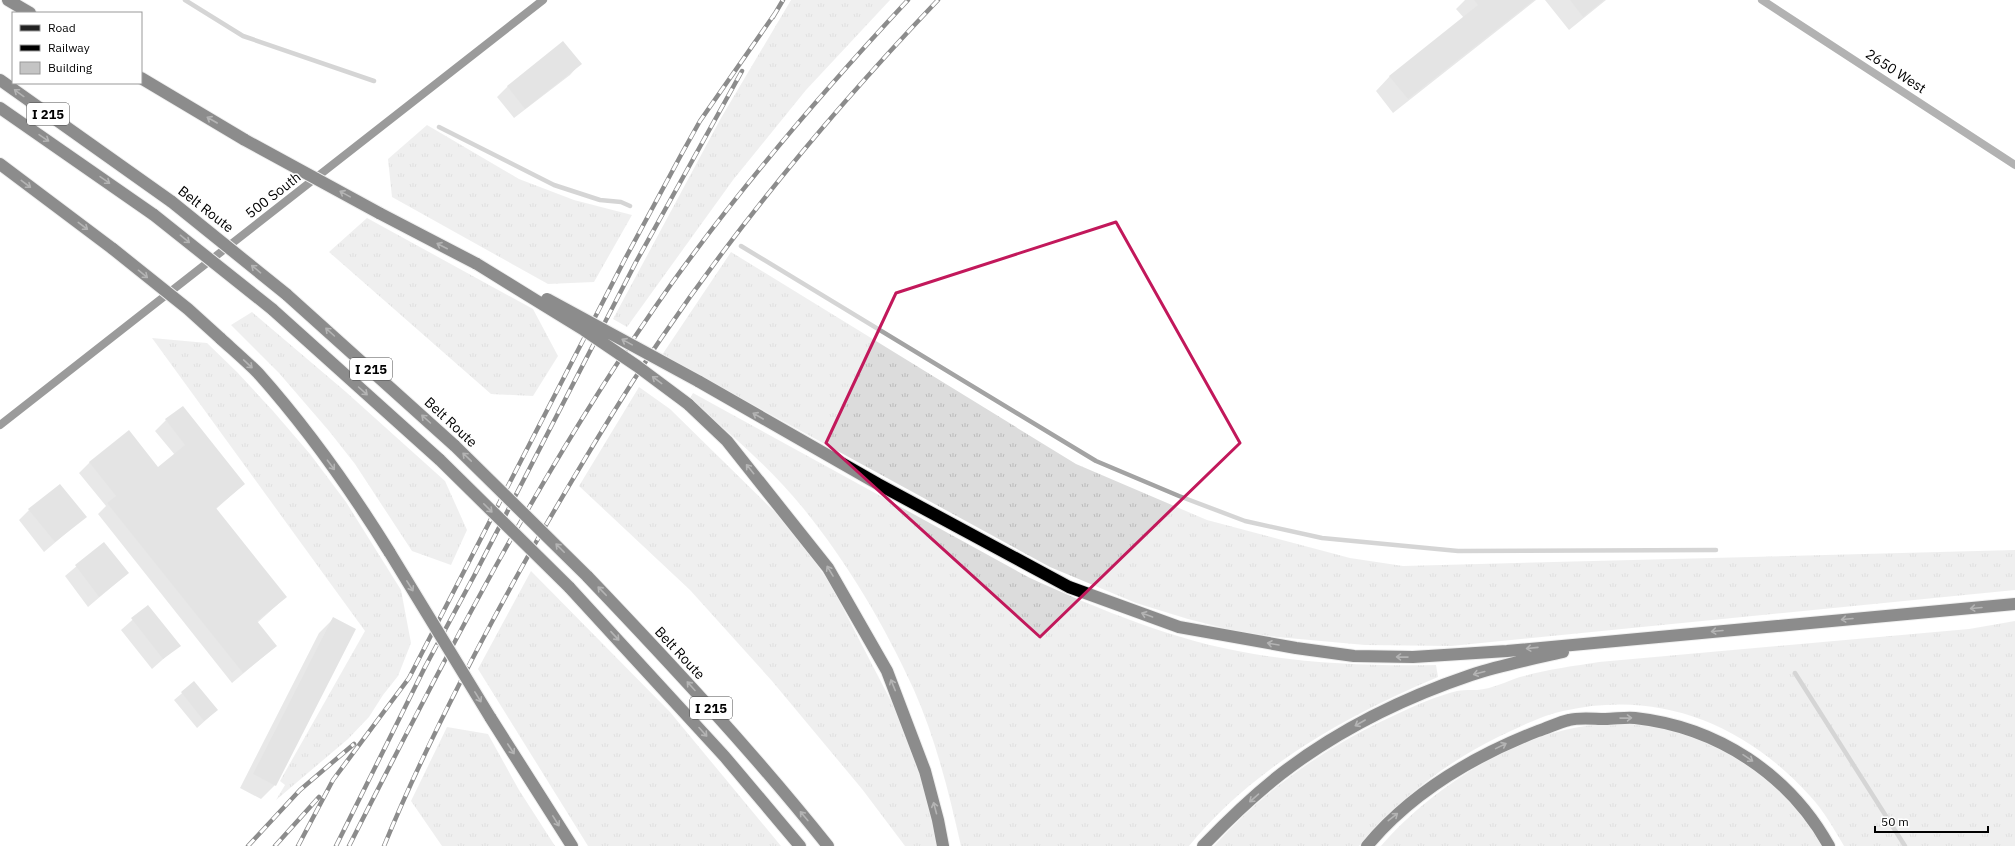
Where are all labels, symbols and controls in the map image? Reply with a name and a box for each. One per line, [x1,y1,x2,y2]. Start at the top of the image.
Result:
legend [12,12,142,84]
text: Road [48,20,76,35]
text: Railway [48,40,90,55]
street label: 2650 West [1862,45,1930,97]
text: Building [48,60,93,75]
one-way arrow [14,89,25,97]
road number: I 215 [27,103,69,125]
one-way arrow [207,116,218,124]
one-way arrow [38,134,50,142]
street label: 500 South [242,168,304,222]
one-way arrow [100,176,111,184]
one-way arrow [21,180,32,188]
street label: Belt Route [175,182,238,237]
one-way arrow [339,190,351,198]
one-way arrow [77,222,88,231]
one-way arrow [179,235,190,244]
one-way arrow [436,241,448,249]
one-way arrow [251,264,262,273]
one-way arrow [138,269,149,278]
one-way arrow [325,328,335,337]
one-way arrow [621,338,633,345]
road number: I 215 [350,358,392,380]
one-way arrow [243,360,253,369]
one-way arrow [651,376,662,385]
one-way arrow [358,386,368,396]
street label: Belt Route [421,393,481,451]
one-way arrow [752,411,764,419]
one-way arrow [421,415,432,424]
one-way arrow [462,452,472,462]
one-way arrow [326,459,335,470]
one-way arrow [746,463,755,474]
one-way arrow [483,503,493,513]
one-way arrow [555,543,565,553]
one-way arrow [826,566,834,577]
one-way arrow [406,580,414,591]
one-way arrow [597,586,607,596]
one-way arrow [1970,604,1983,611]
one-way arrow [1141,610,1153,618]
one-way arrow [1841,616,1854,623]
street label: Belt Route [651,623,709,683]
one-way arrow [1711,627,1724,635]
one-way arrow [610,631,620,641]
one-way arrow [1267,640,1280,648]
one-way arrow [1526,645,1539,652]
one-way arrow [1396,653,1409,661]
one-way arrow [1473,669,1486,677]
one-way arrow [888,679,896,691]
one-way arrow [686,681,695,691]
one-way arrow [474,691,482,702]
road number: I 215 [690,697,732,719]
one-way arrow [1619,714,1632,722]
one-way arrow [1354,719,1366,727]
one-way arrow [698,727,707,737]
one-way arrow [1495,742,1507,749]
one-way arrow [507,743,515,754]
one-way arrow [1743,754,1754,762]
one-way arrow [1248,793,1259,802]
one-way arrow [931,802,938,815]
scale bar [1875,808,1988,834]
one-way arrow [799,810,808,821]
one-way arrow [1388,813,1399,822]
text: 50 m [1881,814,1909,829]
one-way arrow [553,815,561,827]

